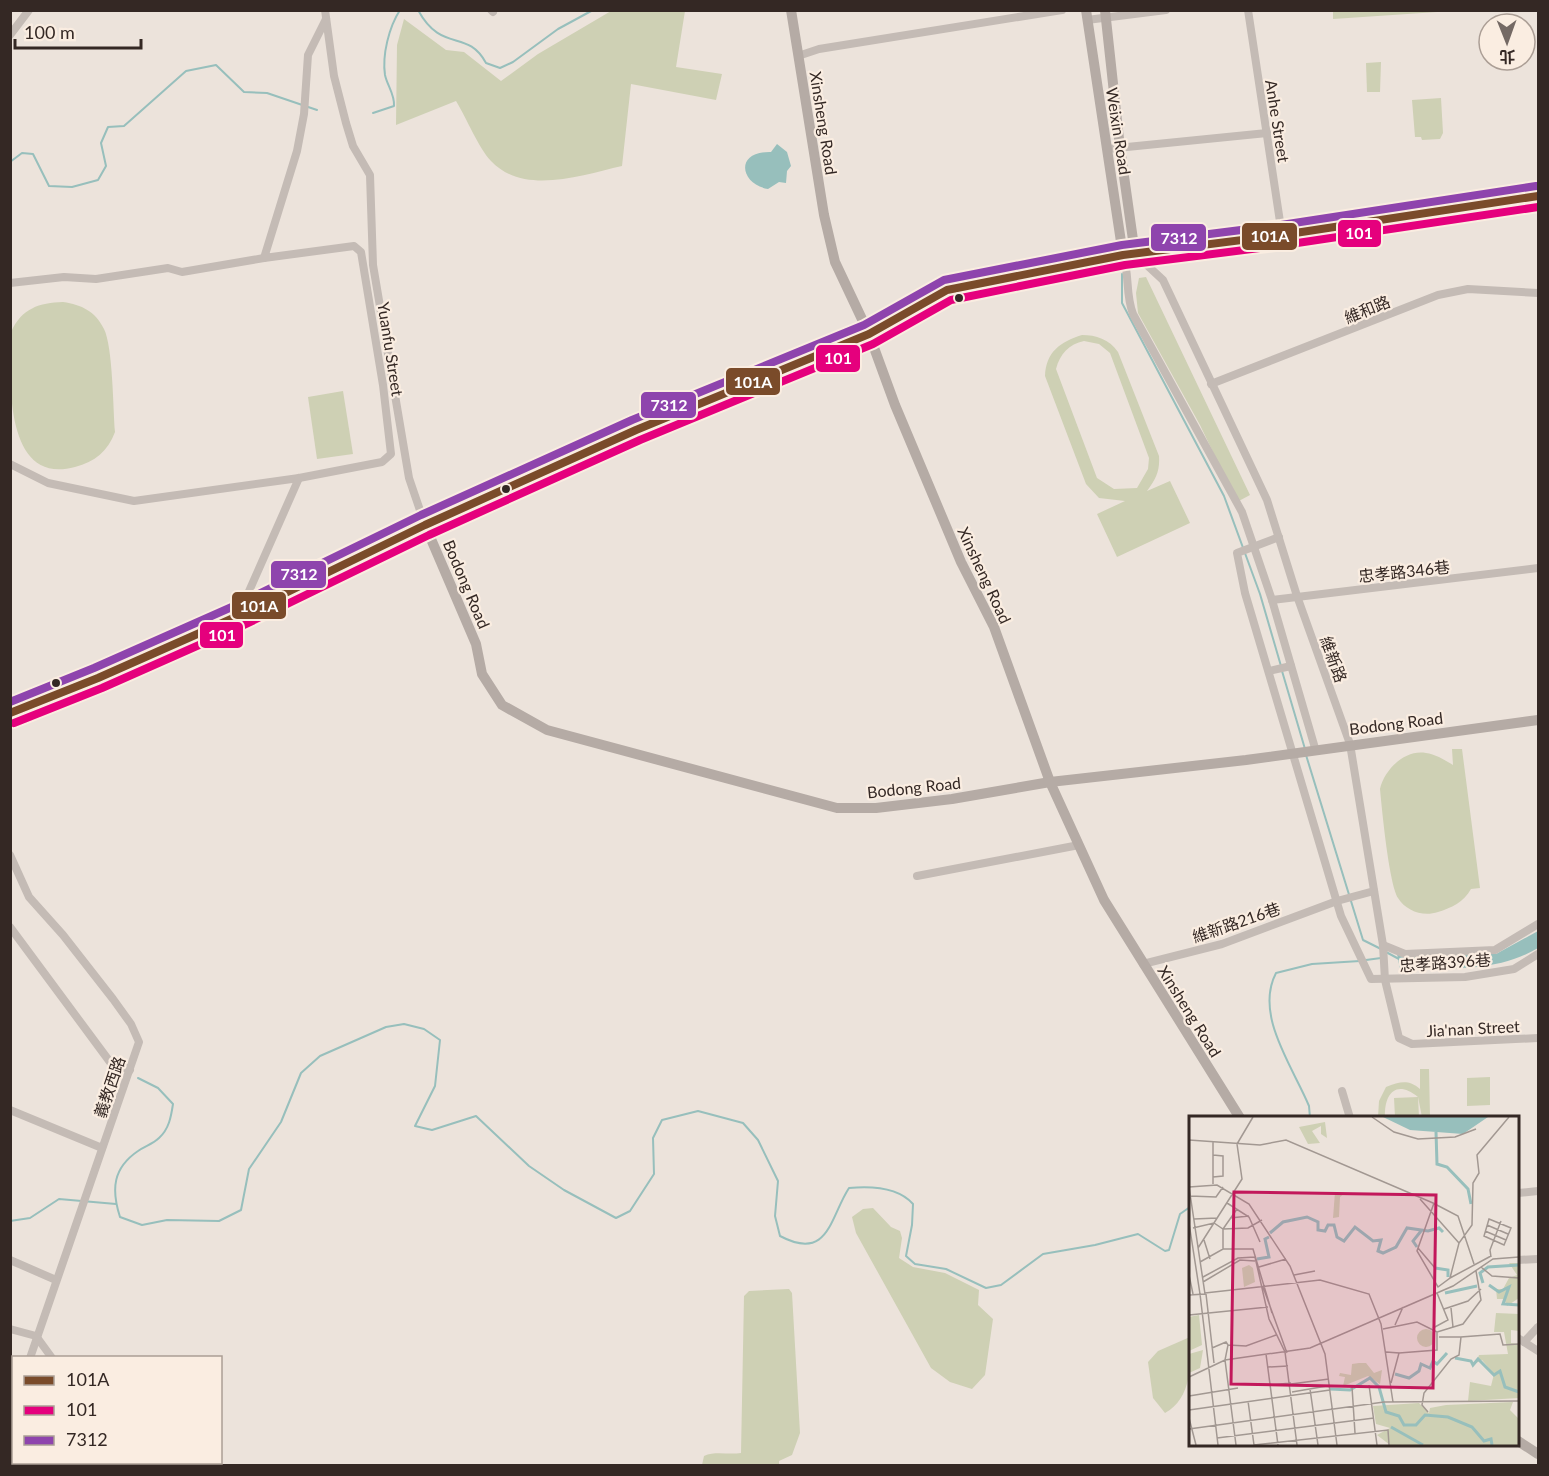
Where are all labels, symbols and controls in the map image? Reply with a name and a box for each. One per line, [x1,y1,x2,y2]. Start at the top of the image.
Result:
scale bar [15,12,141,50]
north arrow [1477,12,1537,72]
text: 100 m [24,21,75,43]
text: 北 [1499,48,1515,67]
street label: Xinsheng Road [806,70,842,176]
street label: Anhe Street [1262,78,1294,164]
street label: Weixin Road [1103,86,1135,176]
line badge: 101 [1337,219,1382,248]
line badge: 101A [1241,222,1298,251]
line badge: 7312 [1150,223,1207,252]
text: 101 [1345,223,1373,242]
text: 101A [1251,226,1290,245]
text: 7312 [1160,228,1198,247]
street label: 維和路 [1341,291,1393,327]
unlabelled marker [953,292,965,304]
street label: Yuanfu Street [374,301,408,398]
line badge: 101 [815,344,861,373]
text: 101 [824,348,852,367]
line badge: 101A [725,367,781,396]
text: 101A [734,372,773,391]
line badge: 7312 [640,391,697,419]
text: 7312 [650,395,688,414]
unlabelled marker [500,483,512,495]
street label: Xinsheng Road [954,524,1016,626]
street label: Bodong Road [440,537,494,631]
street label: 忠孝路346巷 [1357,557,1451,585]
line badge: 7312 [270,560,327,589]
text: 7312 [280,564,318,583]
line badge: 101A [231,591,287,620]
text: 101A [240,596,279,615]
line badge: 101 [199,621,244,649]
text: 101 [208,625,236,644]
street label: 維新路 [1317,633,1351,685]
unlabelled marker [50,677,62,689]
street label: Bodong Road [1348,708,1444,738]
street label: Bodong Road [866,773,962,801]
street label: 維新路216巷 [1189,898,1283,946]
street label: 忠孝路396巷 [1399,949,1491,975]
street label: Xinsheng Road [1154,962,1226,1060]
street label: Jia'nan Street [1426,1016,1520,1040]
street label: 義教西路 [90,1054,128,1120]
inset map [1189,1116,1519,1446]
legend [12,1356,222,1464]
text: 101A [66,1368,110,1390]
text: 101 [66,1398,97,1420]
text: 7312 [66,1428,108,1450]

